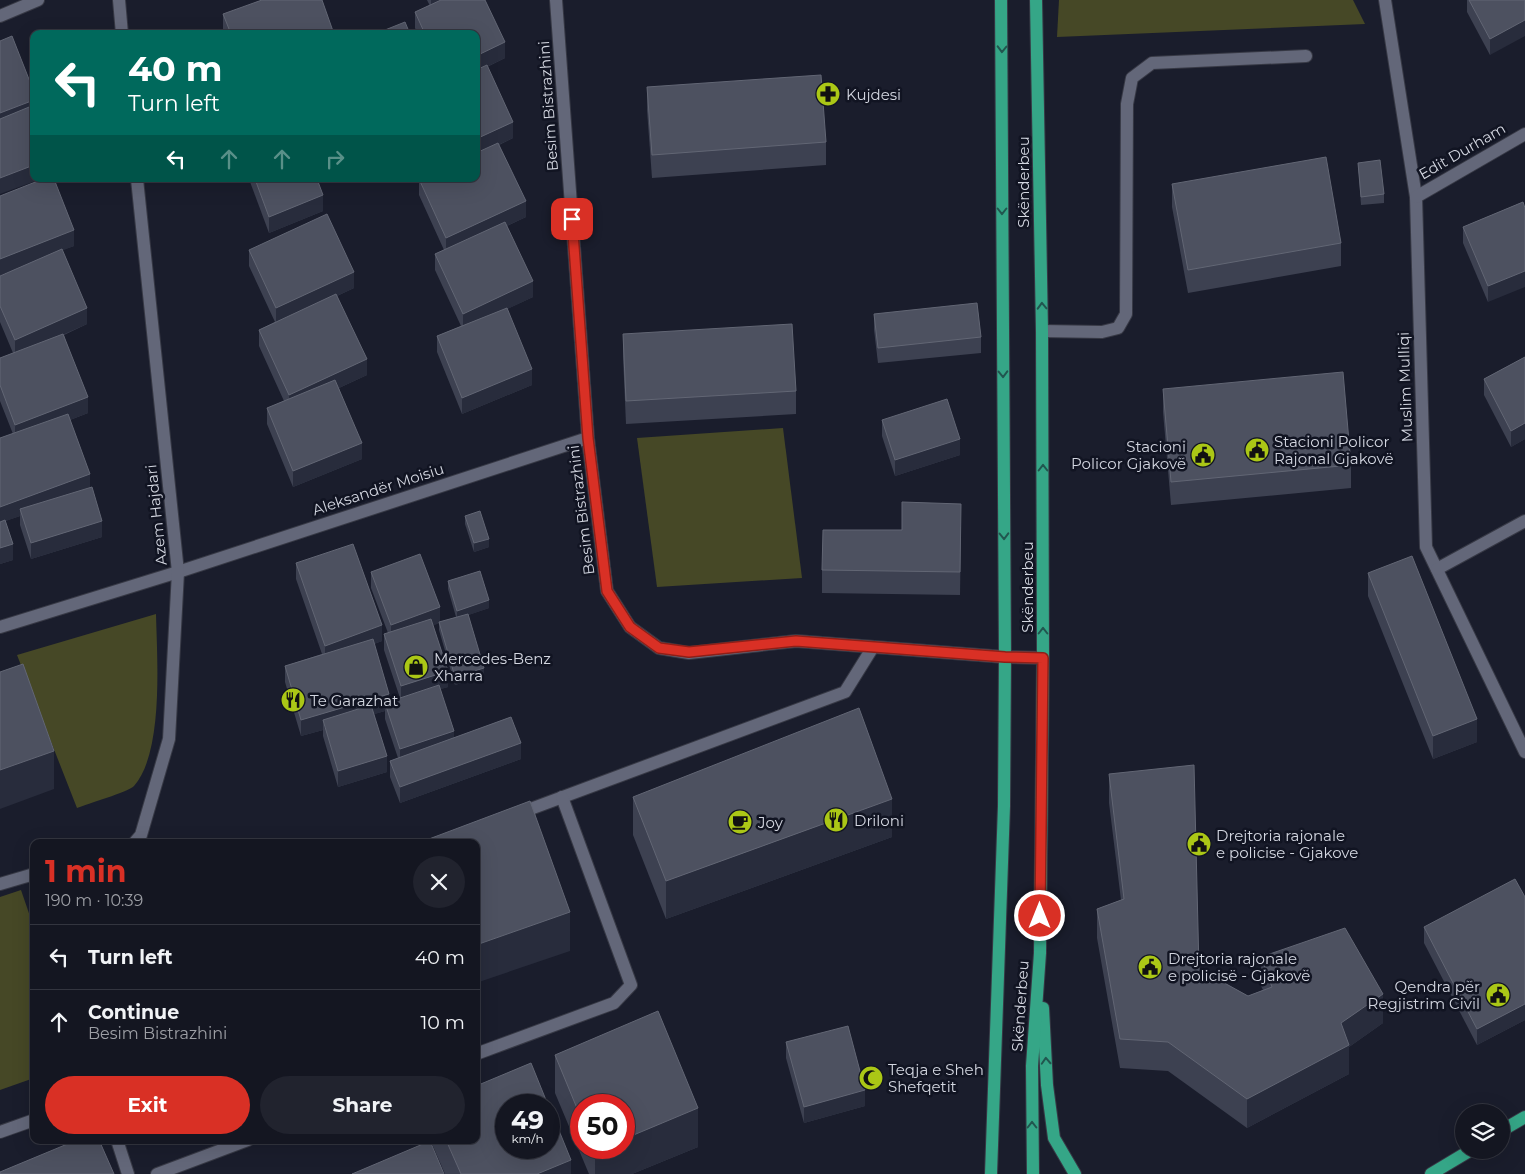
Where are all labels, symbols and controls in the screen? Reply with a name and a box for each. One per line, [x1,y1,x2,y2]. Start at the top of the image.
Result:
street label: Besim Bistrazhini [534,40,562,172]
one-way arrow [997,45,1007,53]
text: 40 m [128,47,223,90]
icon: left [45,50,110,115]
pharmacy icon: Kujdesi [815,81,841,107]
place label: Kujdesi [846,85,901,104]
text: Turn left [128,90,220,117]
street label: Edit Durham [1415,118,1509,184]
street label: Skënderbeu [1014,136,1033,228]
icon: left [162,145,190,173]
icon: ahead [215,145,243,173]
icon: ahead [268,145,296,173]
icon: right [321,145,349,173]
pin [551,198,593,240]
icon: arrive [558,205,586,233]
one-way arrow [997,208,1007,215]
one-way arrow [1036,301,1047,309]
street label: Muslim Mulliqi [1394,332,1416,442]
one-way arrow [998,370,1008,378]
place label: Stacioni Policor Rajonal Gjakovë [1274,432,1393,468]
place label: Stacioni Policor Gjakovë [1071,437,1186,473]
public building icon: Stacioni Policor Rajonal Gjakovë [1244,437,1270,463]
public building icon: Stacioni Policor Gjakovë [1190,442,1216,468]
street label: Besim Bistrazhini [564,444,598,576]
street label: Aleksandër Moisiu [310,459,446,519]
street label: Azem Hajdari [141,464,171,566]
one-way arrow [1038,464,1048,472]
one-way arrow [999,532,1009,540]
street label: Skënderbeu [1018,541,1037,633]
one-way arrow [1038,626,1048,634]
place label: Mercedes-Benz Xharra [434,649,551,685]
shop icon: Mercedes-Benz Xharra [403,654,429,680]
restaurant icon: Te Garazhat [280,687,306,713]
place label: Te Garazhat [310,691,398,710]
restaurant icon: Driloni [823,807,849,833]
cafe icon: Joy [727,809,753,835]
place label: Driloni [854,811,904,830]
place label: Joy [757,813,784,832]
place label: Drejtoria rajonale e policise - Gjakove [1216,826,1358,862]
public building icon: Drejtoria rajonale e policise - Gjakove [1186,831,1212,857]
text: 1 min [45,853,126,890]
button: close [413,856,465,908]
position arrow [1013,889,1065,941]
text: 190 m · 10:39 [45,891,143,910]
icon: left [45,943,73,971]
text: Turn left [88,946,173,969]
text: 40 m [415,946,465,969]
place label: Drejtoria rajonale e policisë - Gjakovë [1168,949,1310,985]
public building icon: Drejtoria rajonale e policisë - Gjakovë [1137,954,1163,980]
street label: Skënderbeu [1007,960,1033,1052]
place label: Qendra për Regjistrim Civil [1368,977,1480,1013]
public building icon: Qendra për Regjistrim Civil [1485,982,1511,1008]
text: Continue [88,1001,179,1024]
icon: ahead [45,1008,73,1036]
text: 10 m [420,1011,465,1034]
text: Besim Bistrazhini [88,1024,227,1043]
one-way arrow [1040,1057,1051,1065]
place label: Teqja e Sheh Shefqetit [888,1060,984,1096]
mosque icon: Teqja e Sheh Shefqetit [858,1065,884,1091]
button: Exit [45,1076,250,1134]
button: Share [260,1076,465,1134]
speed limit sign: 50 [570,1094,635,1159]
map controls [1455,1104,1510,1159]
button: layers [1455,1104,1510,1159]
text: 49 [511,1105,544,1135]
one-way arrow [1027,1121,1037,1129]
text: km/h [511,1131,544,1146]

